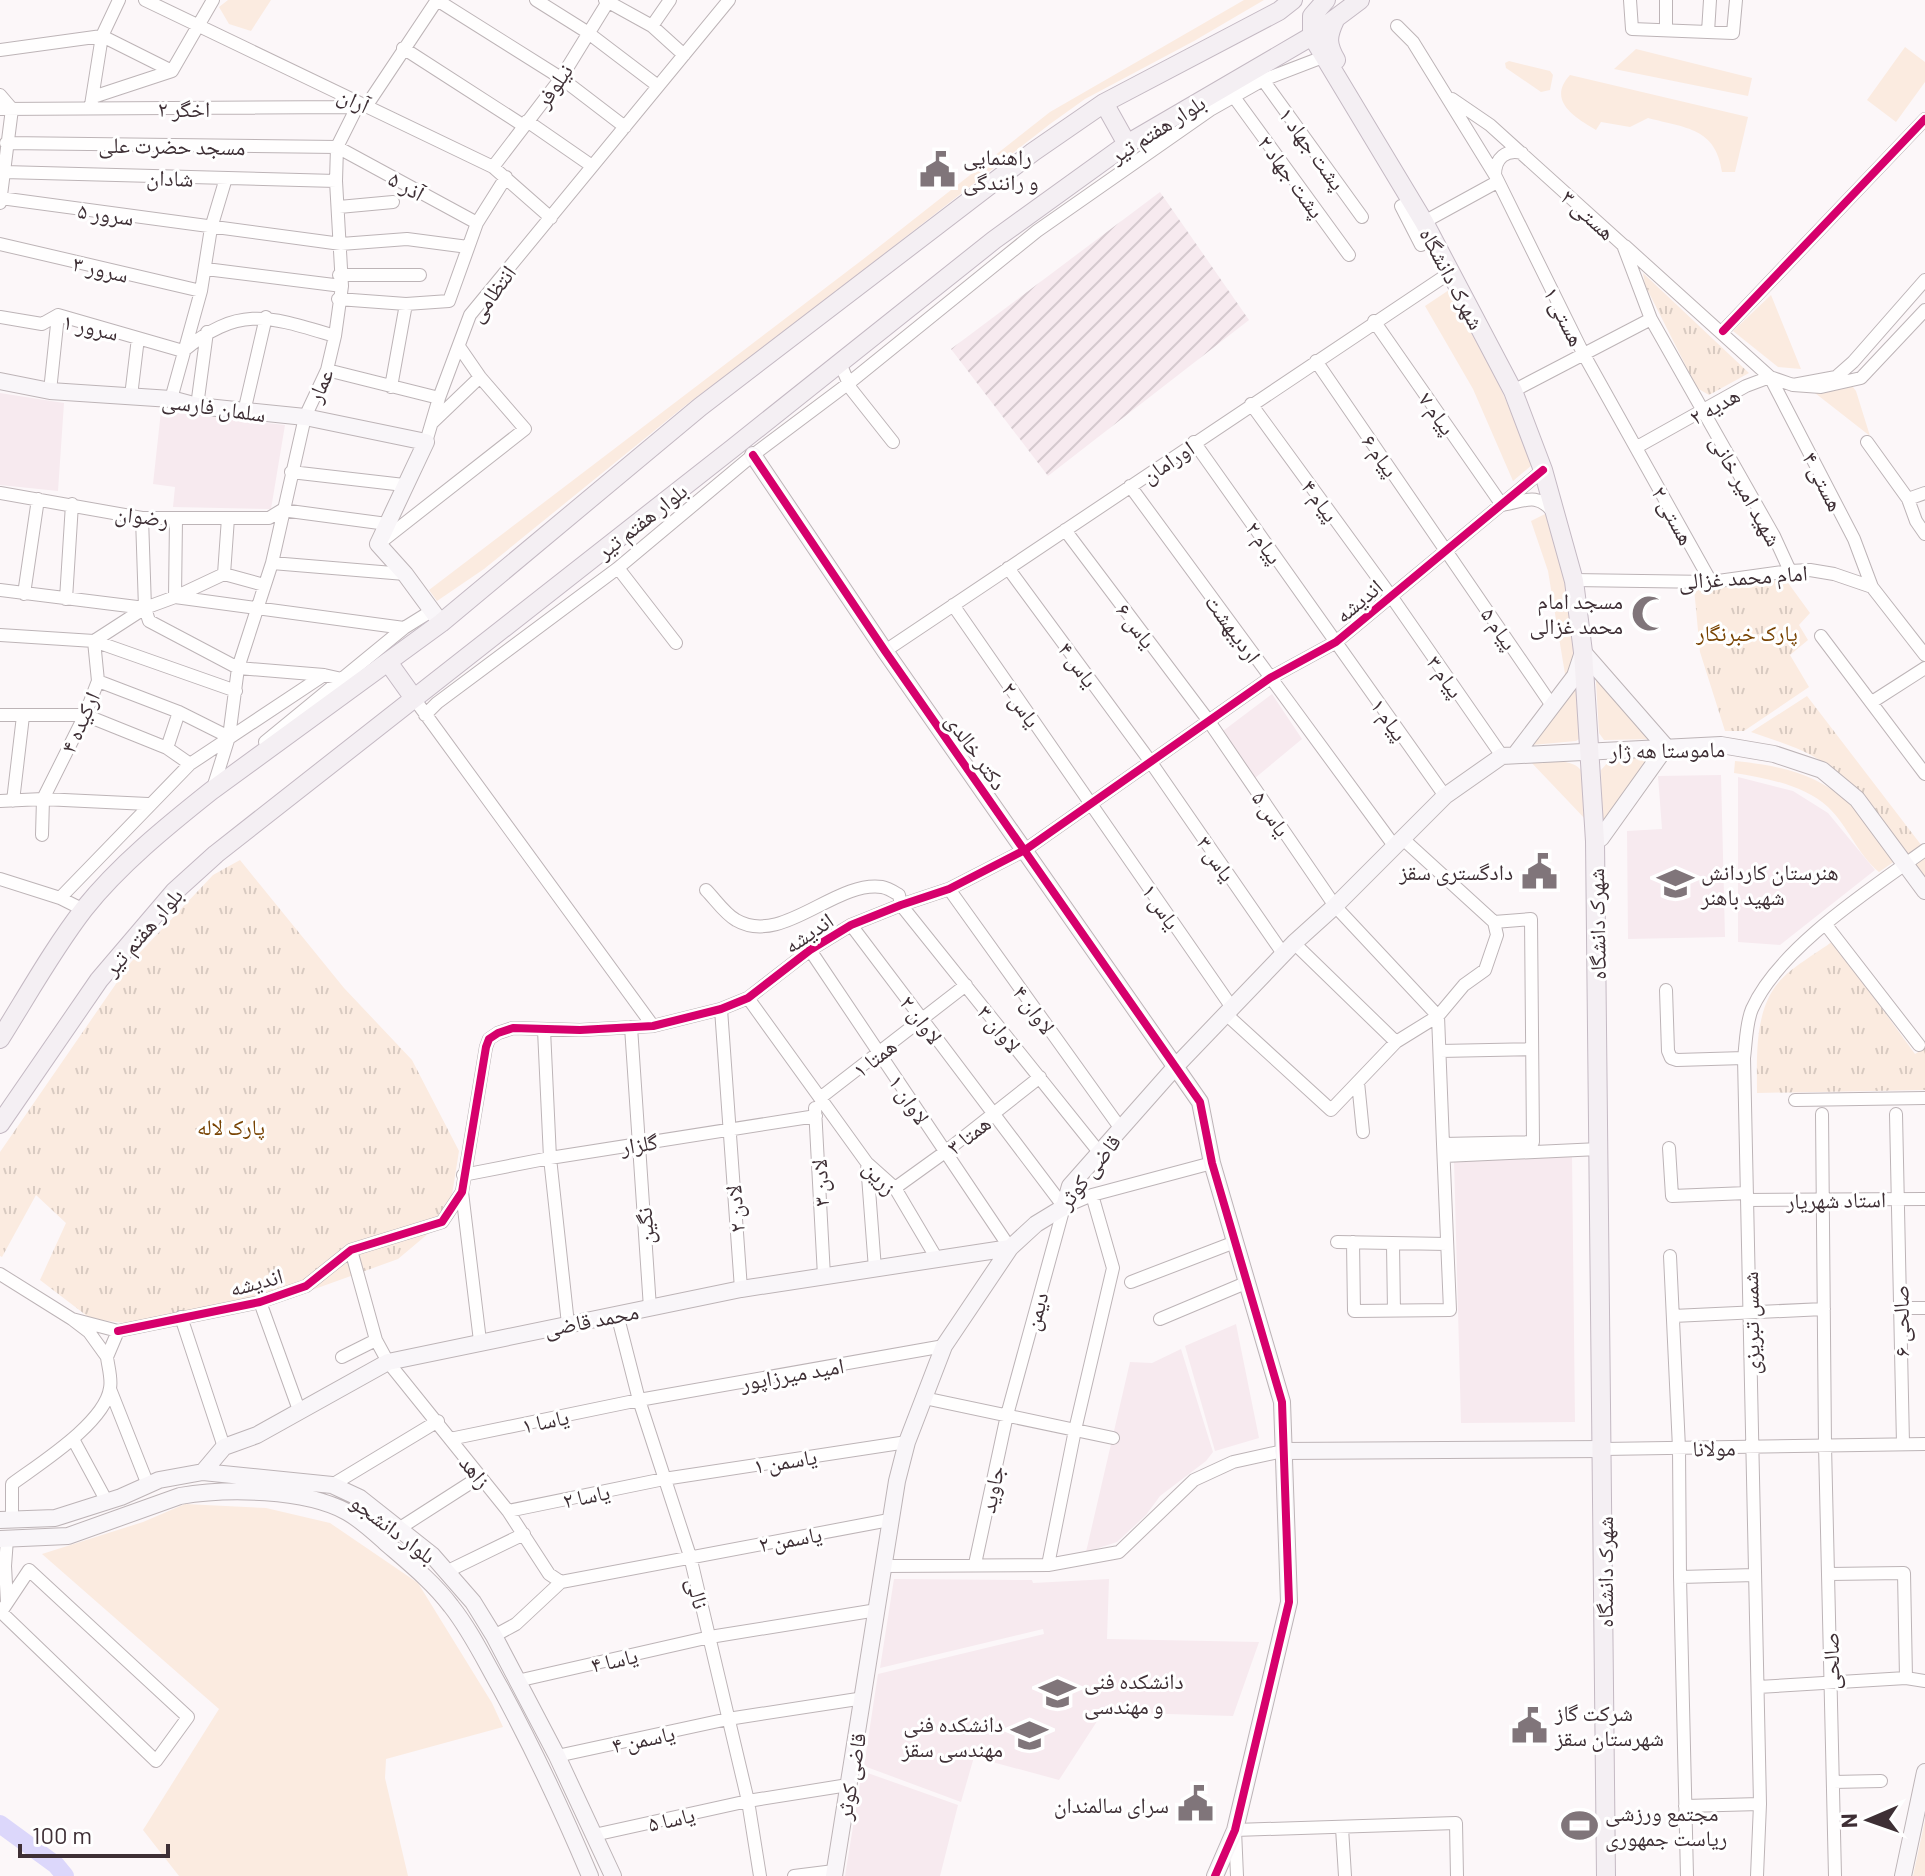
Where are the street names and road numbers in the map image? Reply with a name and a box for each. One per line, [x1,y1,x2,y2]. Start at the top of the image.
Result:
street label: نیلوفر [528,58,578,113]
street label: آران [333,80,374,119]
street label: بلوار هفتم تیر [1104,88,1211,171]
street label: اخگر ۲ [158,95,210,122]
street label: پشت جهاد ۱ [1273,102,1352,196]
street label: پشت جهاد ۲ [1252,130,1331,224]
street label: مسجد حضرت علی [98,131,246,161]
street label: شادان [146,163,194,193]
street label: آذر ۵ [384,165,430,206]
street label: هستی ۳ [1556,183,1621,246]
street label: سرور ۵ [76,196,136,231]
street label: شهرک دانشگاه [1414,223,1491,334]
street label: سرور ۳ [70,249,131,288]
street label: انتظامی [462,260,522,328]
street label: هستی ۱ [1537,282,1591,351]
street label: سرور ۱ [60,307,121,346]
street label: عمار [300,364,338,407]
street label: هدیه ۲ [1684,381,1744,430]
street label: سلمان فارسی [160,386,268,428]
street label: پیام ۷ [1412,387,1462,441]
street label: پیام ۶ [1355,429,1405,483]
street label: شهید امیر خانی [1704,430,1788,551]
street label: اورامان [1136,434,1199,490]
street label: هستی ۴ [1796,447,1850,516]
street label: پیام ۴ [1295,474,1345,528]
street label: بلوار هفتم تیر [590,477,693,566]
street label: هستی ۲ [1646,481,1701,550]
street label: رضوان [113,499,170,533]
street label: پیام ۲ [1239,516,1289,570]
street label: امام محمد غزالی [1677,559,1809,596]
street label: اندیشه [1329,573,1387,628]
street label: اردیبهشت [1200,589,1267,668]
street label: یاس ۶ [1110,597,1162,654]
street label: پیام ۵ [1474,602,1524,656]
street label: یاس ۴ [1052,636,1104,693]
street label: پیام ۳ [1420,650,1470,704]
street label: یاس ۲ [995,676,1047,733]
street label: ارکیده ۴ [54,687,104,757]
street label: پیام ۱ [1364,693,1414,747]
street label: دکتر خالدی [940,708,1013,796]
street label: ماموستا هه ژار [1608,735,1725,764]
street label: یاس ۵ [1246,785,1297,842]
street label: یاس ۳ [1190,830,1242,887]
street label: شهرک دانشگاه [1582,868,1611,980]
street label: یاس ۱ [1136,878,1187,935]
street label: بلوار هفتم تیر [96,882,189,983]
street label: اندیشه [778,906,838,958]
street label: لاوان ۴ [1007,979,1061,1040]
street label: لاوان ۲ [894,990,949,1050]
street label: لاوان ۳ [971,999,1027,1058]
street label: همتا ۱ [847,1032,901,1082]
street label: لاوان ۱ [882,1069,936,1130]
street label: همتا ۳ [941,1109,995,1159]
street label: گلزار [618,1127,660,1160]
street label: قاضی کوثر [1050,1129,1127,1215]
street label: زرین [857,1154,903,1201]
street label: لادن ۳ [805,1158,835,1207]
street label: لادن ۲ [719,1184,751,1234]
street label: استاد شهریار [1785,1185,1886,1214]
street label: نگین [630,1207,660,1245]
street label: اندیشه [227,1261,285,1301]
street label: شمس تبریزی [1736,1271,1766,1375]
street label: صالحی ۶ [1886,1285,1916,1357]
street label: دیمن [1017,1289,1054,1334]
street label: محمد قاضی [541,1297,641,1343]
street label: امید میرزاپور [737,1351,846,1397]
street label: یاسا ۱ [519,1402,571,1438]
street label: مولانا [1692,1434,1736,1461]
street label: یاسمن ۱ [751,1442,819,1480]
street label: زاهد [455,1449,497,1493]
street label: جاوید [973,1463,1010,1515]
street label: یاسا ۲ [560,1477,612,1513]
street label: بلوار دانشجو [346,1488,442,1569]
street label: شهرک دانشگاه [1591,1516,1618,1628]
street label: یاسمن ۲ [756,1520,824,1558]
street label: نالی [681,1575,715,1612]
street label: صالحی [1817,1632,1845,1690]
street label: یاسا ۴ [588,1641,640,1677]
street label: یاسمن ۴ [609,1719,677,1759]
street label: قاضی کوثر [829,1731,872,1823]
street label: یاسا ۵ [645,1800,697,1836]

